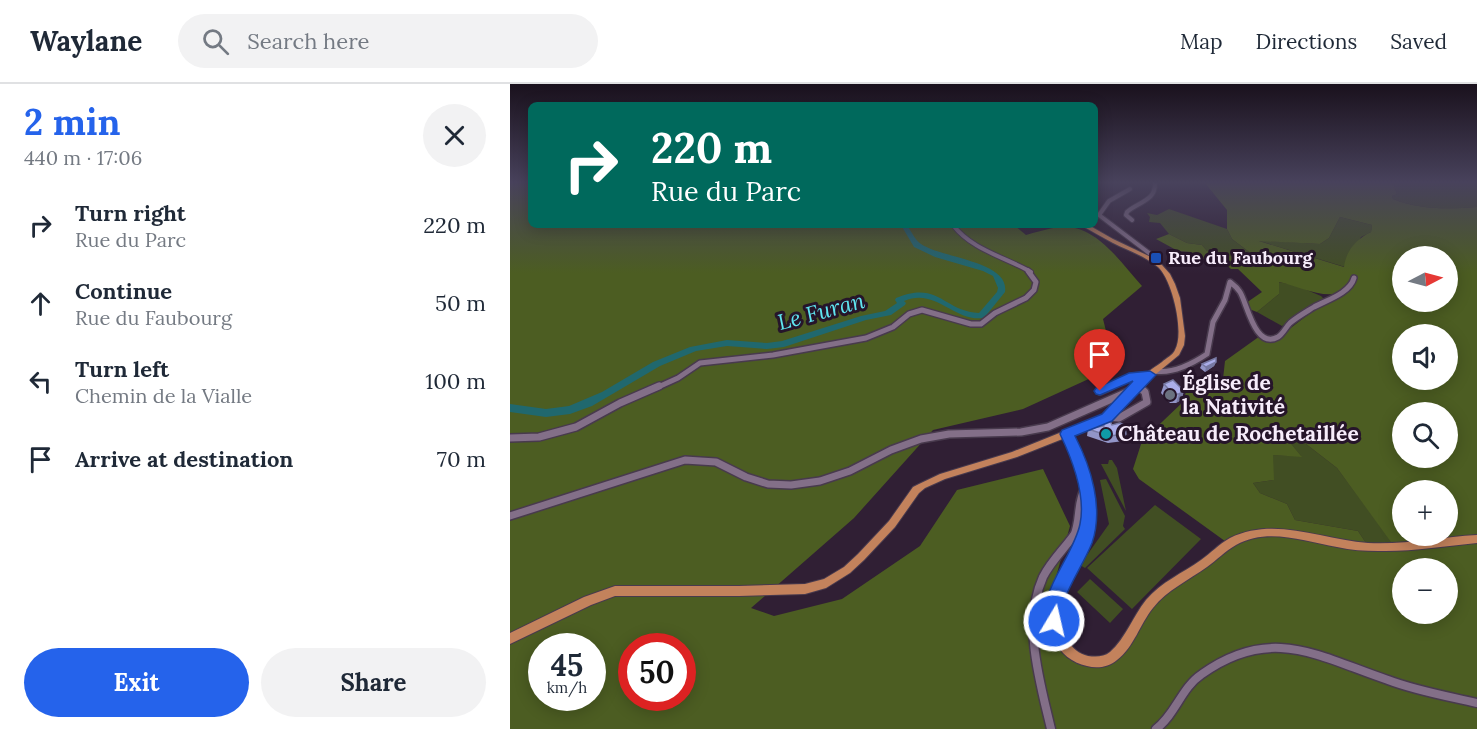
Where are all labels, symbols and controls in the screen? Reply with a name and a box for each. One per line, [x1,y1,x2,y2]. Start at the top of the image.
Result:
search box [178,14,598,68]
text: Waylane [30,23,142,59]
icon: search [199,25,232,58]
text: Search here [247,27,370,55]
text: Map [1180,28,1223,55]
text: Directions [1256,28,1357,55]
text: Saved [1390,28,1447,55]
text: 2 min [24,99,121,145]
button: close [423,104,486,167]
text: 220 m [651,121,772,175]
icon: right [552,126,630,204]
text: 440 m · 17:06 [24,145,142,170]
text: Rue du Parc [651,174,801,208]
text: Turn right [75,199,186,227]
icon: right [24,209,57,242]
text: 220 m [423,211,486,239]
text: Rue du Parc [75,227,186,252]
place label: Rue du Faubourg [1168,246,1314,269]
north arrow [1392,246,1458,312]
map controls [1392,246,1458,624]
marker: Rue du Faubourg [1149,251,1163,265]
text: Continue [75,277,172,305]
water label: Le Furan [774,286,868,336]
icon: ahead [24,287,57,320]
text: 50 m [435,289,486,317]
text: Rue du Faubourg [75,305,232,330]
button: sound [1392,324,1458,390]
pin [1074,329,1125,391]
icon: arrive [1083,338,1116,371]
text: Turn left [75,355,169,383]
icon: left [24,365,57,398]
text: 100 m [425,367,486,395]
place label: Église de la Nativité [1182,369,1285,420]
text: Chemin de la Vialle [75,383,252,408]
marker: Église de la Nativité [1163,388,1177,402]
button: search [1392,402,1458,468]
place label: Château de Rochetaillée [1118,420,1359,447]
marker: Château de Rochetaillée [1099,427,1113,441]
icon: arrive [24,443,57,476]
text: Arrive at destination [75,445,293,473]
text: 70 m [437,445,486,473]
button: + [1392,480,1458,546]
button: − [1392,558,1458,624]
position arrow [1022,589,1086,653]
speed limit sign: 50 [618,633,696,711]
text: 45 [551,646,583,684]
button: Exit [24,648,249,717]
button: Share [261,648,486,717]
text: km/h [547,678,587,697]

